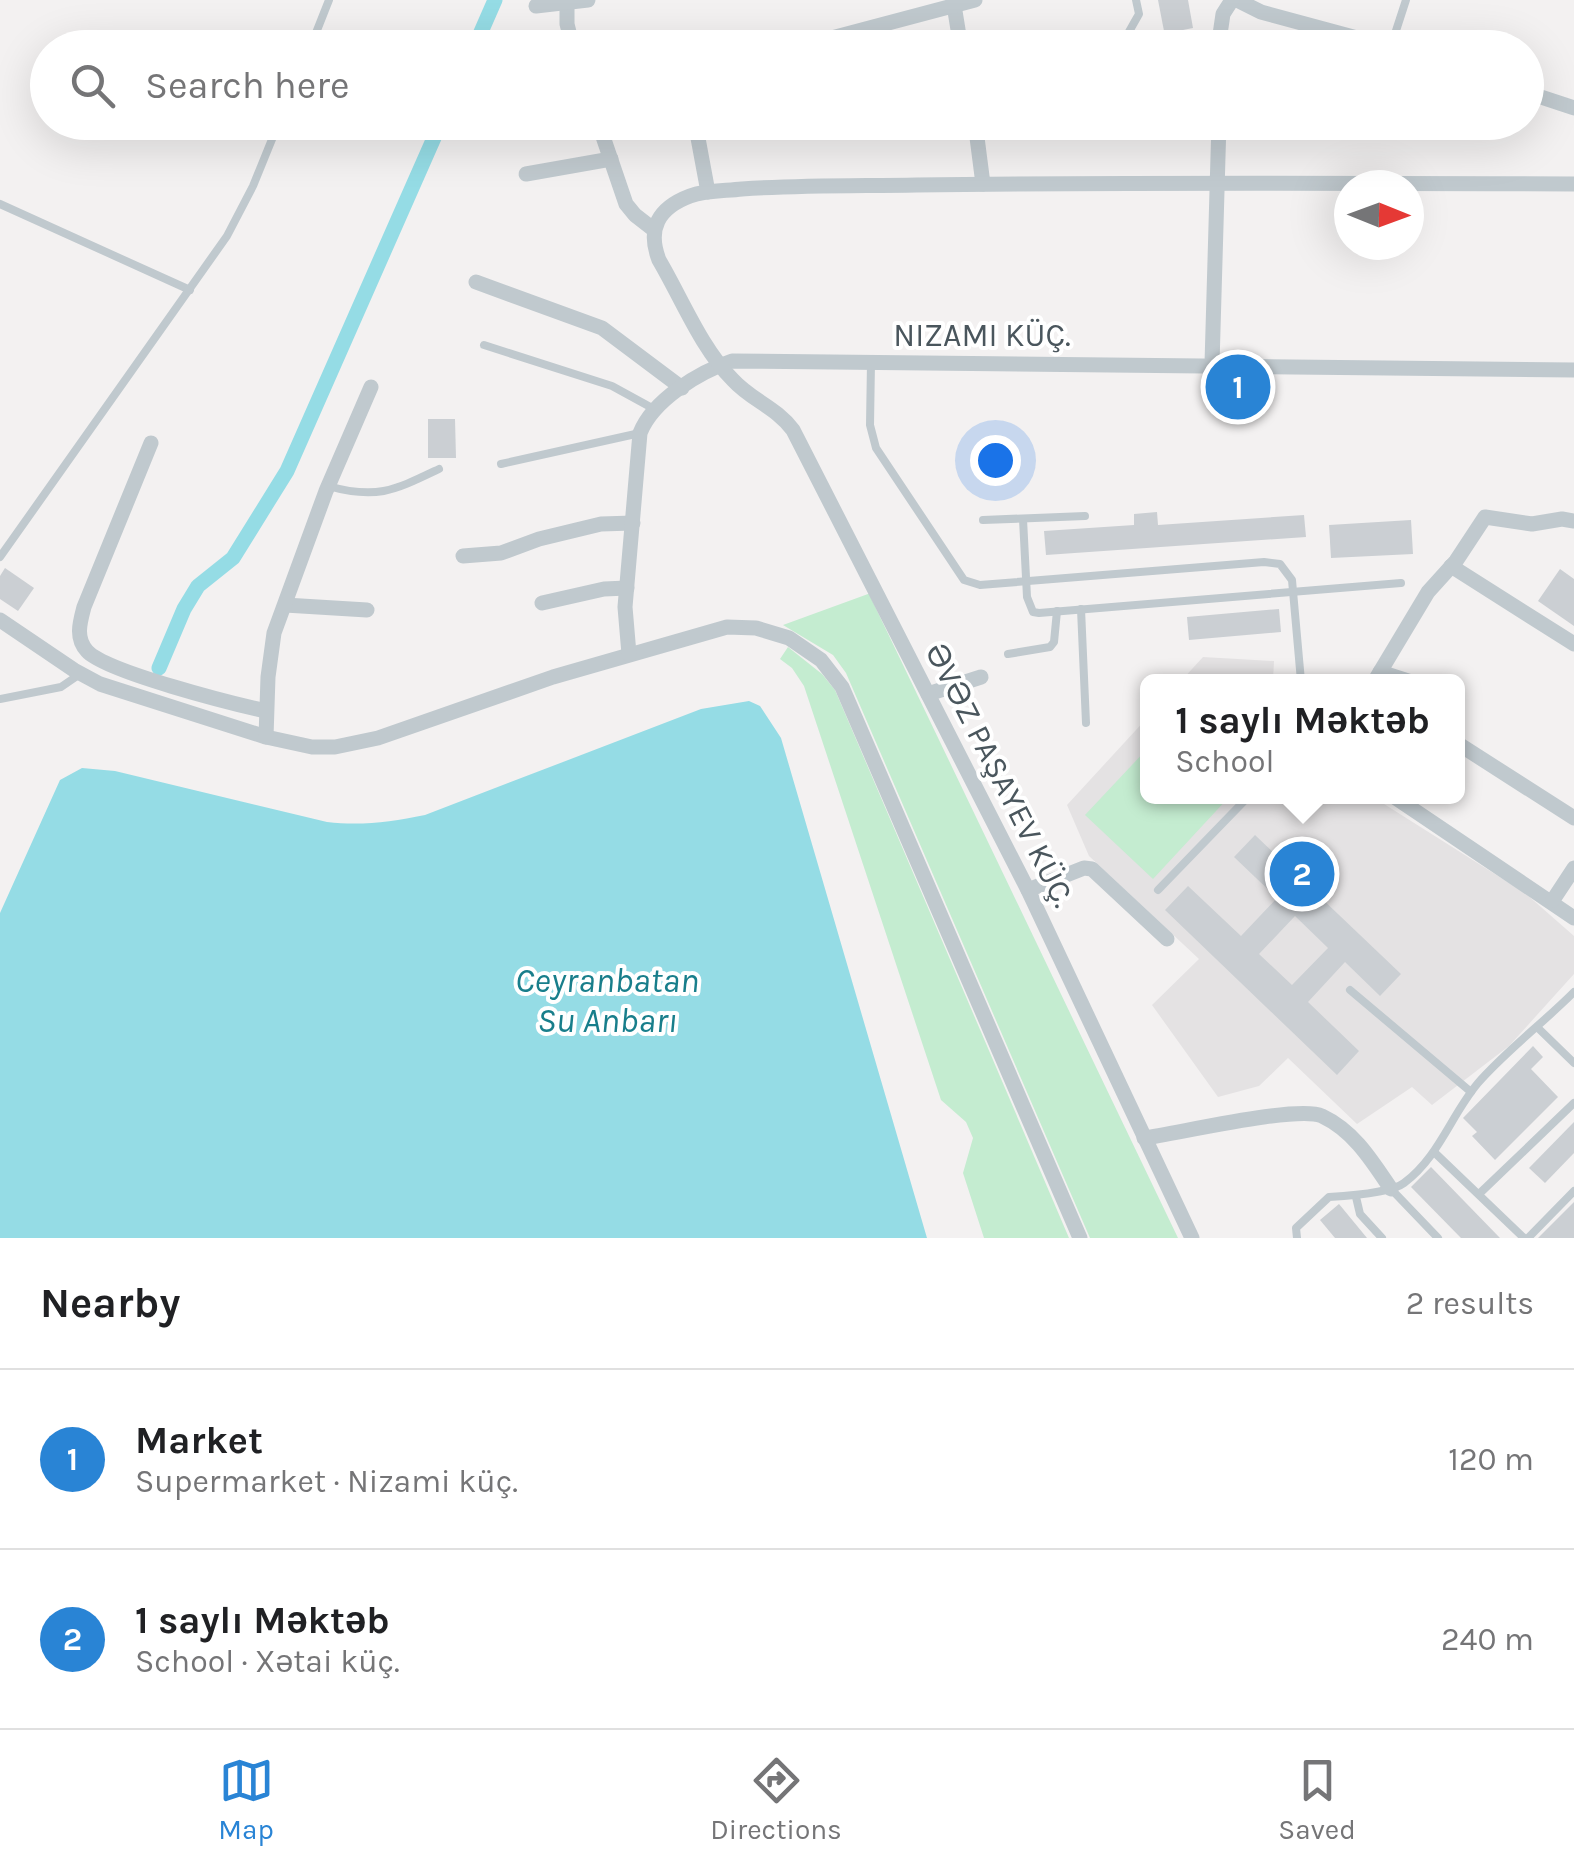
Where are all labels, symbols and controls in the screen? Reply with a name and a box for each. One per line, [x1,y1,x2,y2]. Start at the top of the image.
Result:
search box [30,30,1544,140]
icon: search [65,58,120,113]
text: Search here [145,63,349,108]
north arrow [1334,170,1424,260]
street label: NIZAMI KÜÇ. [893,317,1071,354]
pin: 1 [1206,350,1270,424]
your location [970,435,1021,486]
street label: ƏVƏZ PAŞAYEV KÜÇ. [917,637,1083,913]
popup [1140,674,1465,804]
text: 1 saylı Məktəb [1175,698,1430,743]
text: School [1175,743,1274,780]
pin: 2 [1270,836,1334,912]
water label: Ceyranbatan Su Anbarı [515,960,699,1041]
text: Nearby [40,1278,180,1328]
text: 2 results [1406,1285,1534,1322]
text: Market [135,1418,263,1463]
text: 1 [67,1441,78,1478]
text: 120 m [1448,1441,1534,1478]
text: Supermarket · Nizami küç. [135,1463,518,1500]
text: 1 saylı Məktəb [135,1598,390,1643]
text: 2 [63,1621,82,1658]
text: 240 m [1441,1621,1534,1658]
text: School · Xətai küç. [135,1643,400,1680]
tab: Map [218,1753,274,1846]
tab: Directions [710,1753,842,1846]
tab: Saved [1278,1753,1356,1846]

